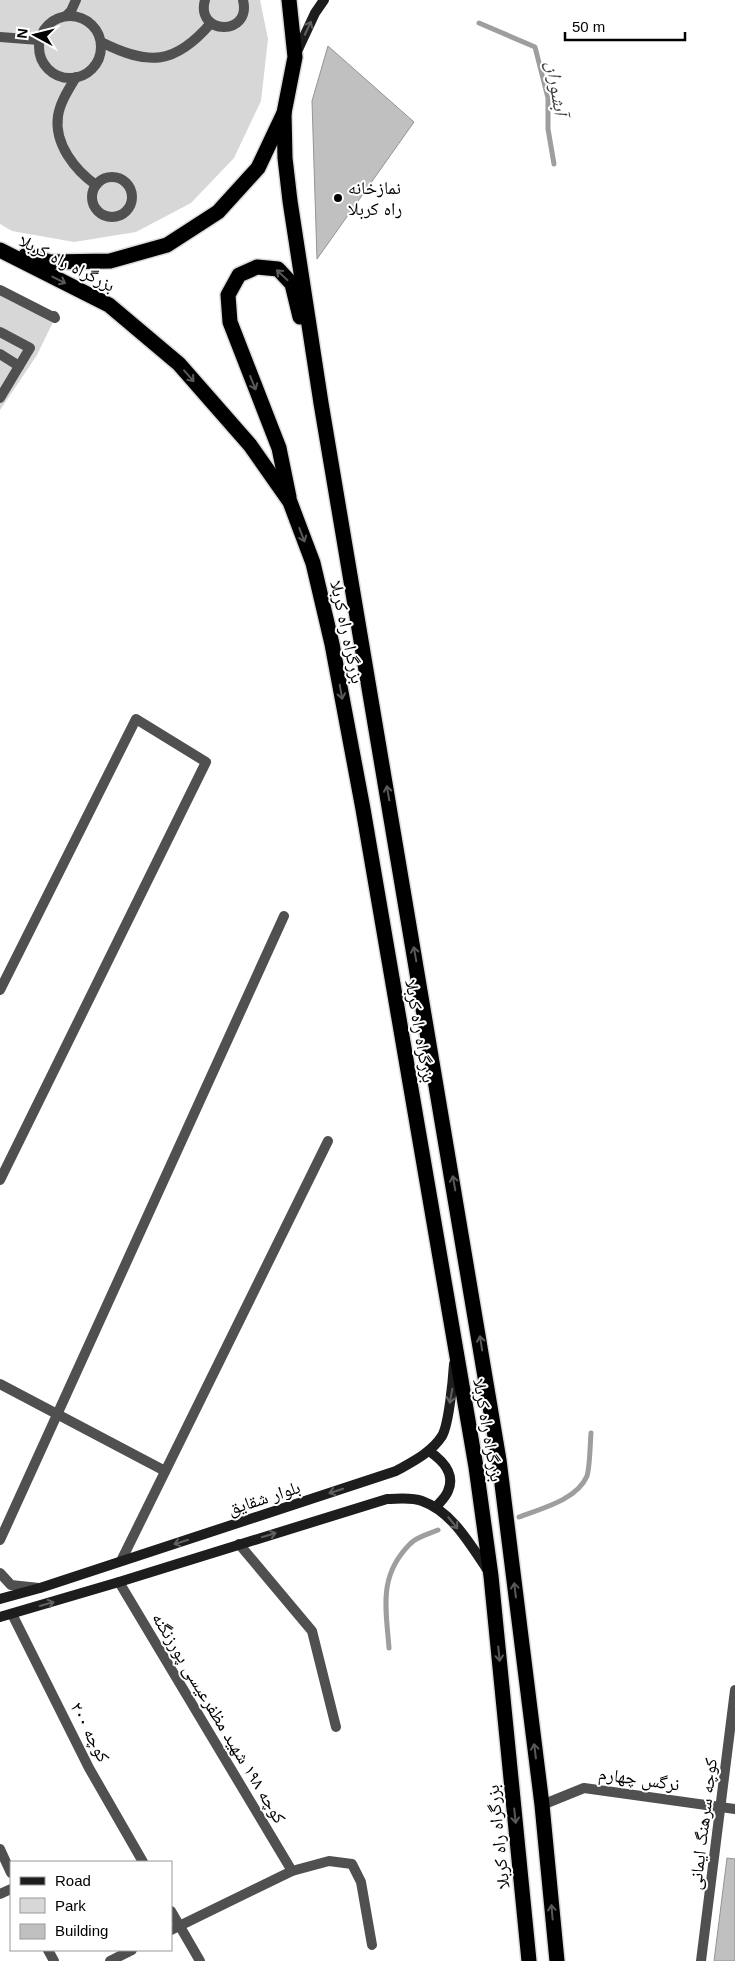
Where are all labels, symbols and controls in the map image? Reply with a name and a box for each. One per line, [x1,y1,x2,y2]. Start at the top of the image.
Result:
north arrow [10,10,60,60]
scale bar [565,10,685,42]
text: 50 m [572,18,605,35]
one-way arrow [304,21,314,36]
text: N [14,27,31,39]
water label: آبشوران [541,60,572,121]
place label: نمازخانه راه کربلا [348,178,402,220]
marker: نمازخانه راه کربلا [332,192,344,204]
street label: بزرگراه راه کربلا [16,230,118,296]
one-way arrow [276,269,288,281]
one-way arrow [51,275,66,285]
one-way arrow [183,369,194,382]
one-way arrow [249,375,258,390]
one-way arrow [298,527,307,542]
street label: بزرگراه راه کربلا [326,579,368,685]
one-way arrow [337,684,347,700]
one-way arrow [382,786,392,802]
one-way arrow [409,946,419,962]
street label: بزرگراه راه کربلا [401,978,439,1084]
one-way arrow [448,1175,458,1191]
one-way arrow [475,1335,485,1351]
street label: بزرگراه راه کربلا [469,1377,507,1483]
one-way arrow [445,1388,455,1404]
street label: بلوار شقایق [225,1477,303,1520]
one-way arrow [328,1487,344,1497]
one-way arrow [447,1517,458,1530]
one-way arrow [261,1530,277,1540]
one-way arrow [174,1537,190,1547]
one-way arrow [510,1582,520,1598]
one-way arrow [38,1598,54,1608]
street label: کوچه ۱۹۸ شهید مظفرعیسی پورزنگنه [147,1609,290,1828]
one-way arrow [494,1646,504,1662]
street label: کوچه ۲۰۰ [66,1699,114,1766]
one-way arrow [530,1743,540,1759]
street label: کوچه سرهنگ ایمانی [685,1756,722,1891]
street label: نرگس چهارم [597,1763,681,1797]
street label: بزرگراه راه کربلا [483,1784,514,1890]
one-way arrow [510,1807,520,1823]
legend [10,1861,172,1951]
text: Road [55,1872,91,1889]
text: Park [55,1897,86,1914]
one-way arrow [547,1905,557,1921]
text: Building [55,1922,108,1939]

